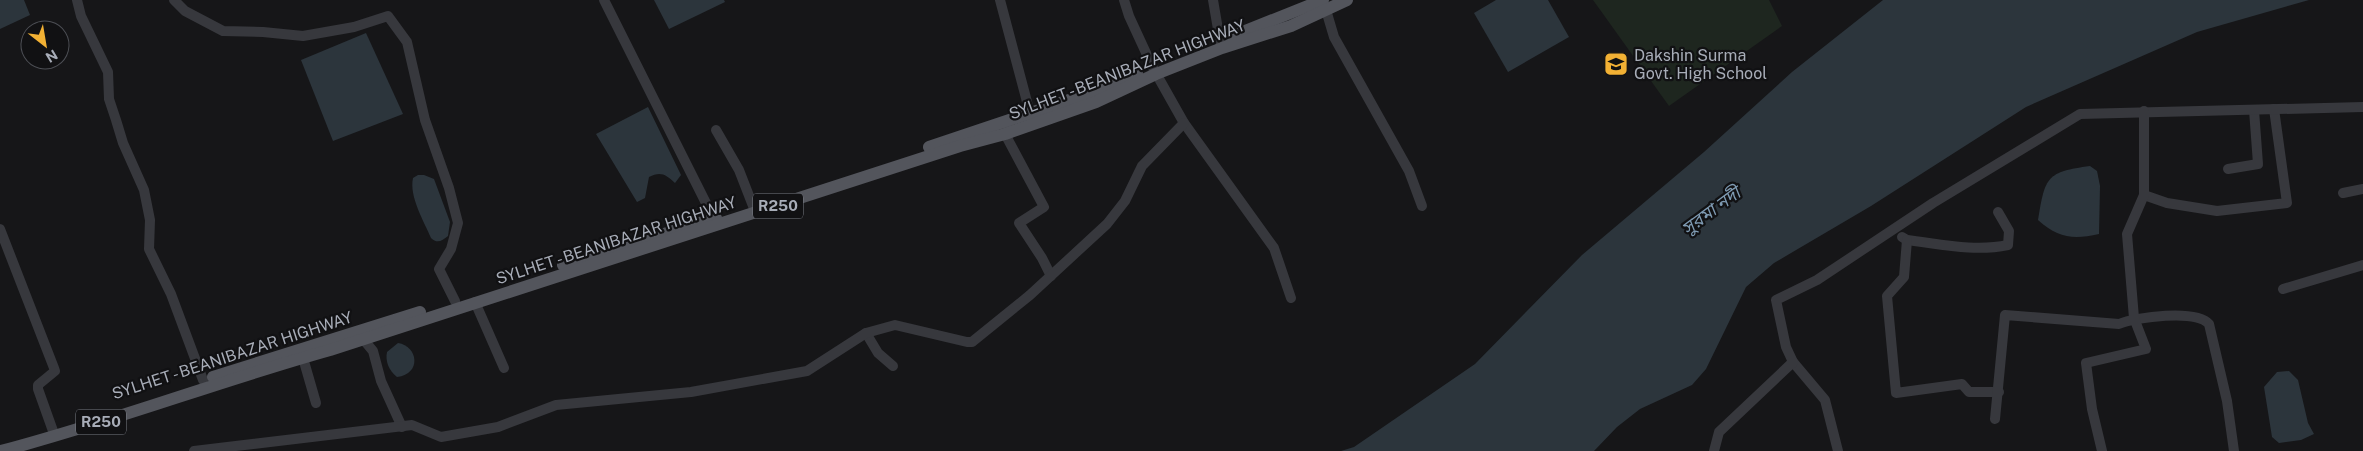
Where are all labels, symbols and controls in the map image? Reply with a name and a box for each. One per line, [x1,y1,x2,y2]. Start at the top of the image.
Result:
street label: SYLHET - BEANIBAZAR HIGHWAY [1006,15,1248,123]
north arrow [20,20,70,70]
text: N [43,46,61,66]
place label: Dakshin Surma Govt. High School [1634,46,1767,83]
school or university icon: Dakshin Surma Govt. High School [1603,51,1629,77]
water label: সুরমা নদী [1677,180,1747,240]
street label: SYLHET - BEANIBAZAR HIGHWAY [494,192,739,288]
road number: R250 [753,194,803,218]
street label: SYLHET - BEANIBAZAR HIGHWAY [110,307,355,403]
road number: R250 [76,410,126,434]

